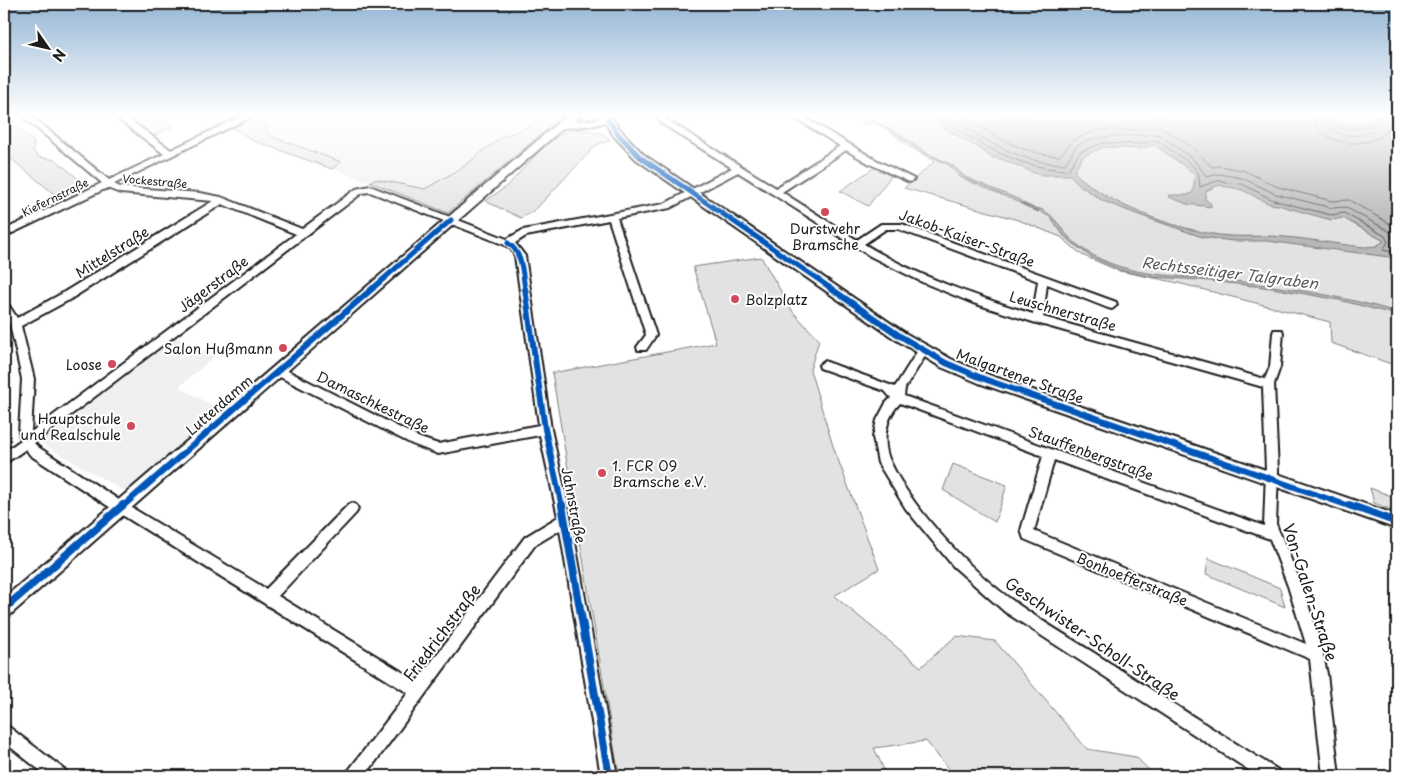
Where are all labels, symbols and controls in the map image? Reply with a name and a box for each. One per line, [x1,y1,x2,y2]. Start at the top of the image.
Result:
north arrow [22,22,72,72]
text: N [47,45,71,66]
street label: Vockestraße [122,170,188,192]
street label: Kiefernstraße [19,173,91,221]
street label: Jakob-Kaiser-Straße [896,204,1038,272]
marker: Durstwehr Bramsche [819,206,831,218]
place label: Durstwehr Bramsche [790,218,861,255]
street label: Mittelstraße [71,221,153,283]
water label: Rechtsseitiger Talgraben [1141,250,1320,294]
street label: Jägerstraße [174,251,252,317]
street label: Leuschnerstraße [1007,286,1119,336]
place label: Bolzplatz [745,289,808,310]
marker: Bolzplatz [729,293,741,305]
place label: Salon Hußmann [163,338,273,359]
marker: Salon Hußmann [277,342,289,354]
street label: Malgartener Straße [953,343,1087,409]
place label: Loose [66,354,102,375]
marker: Loose [106,358,118,370]
street label: Damaschkestraße [313,366,433,438]
street label: Lutterdamm [181,370,257,440]
place label: Hauptschule und Realschule [20,408,121,445]
marker: Hauptschule und Realschule [125,420,137,432]
street label: Stauffenbergstraße [1026,421,1156,485]
place label: 1. FCR 09 Bramsche e.V. [612,455,707,492]
street label: Jahnstraße [556,465,592,545]
marker: 1. FCR 09 Bramsche e.V. [596,467,608,479]
street label: Von-Galen-Straße [1277,520,1345,664]
street label: Bonhoefferstraße [1073,547,1191,611]
street label: Geschwister-Scholl-Straße [1001,570,1185,706]
street label: Friedrichstraße [396,578,486,686]

